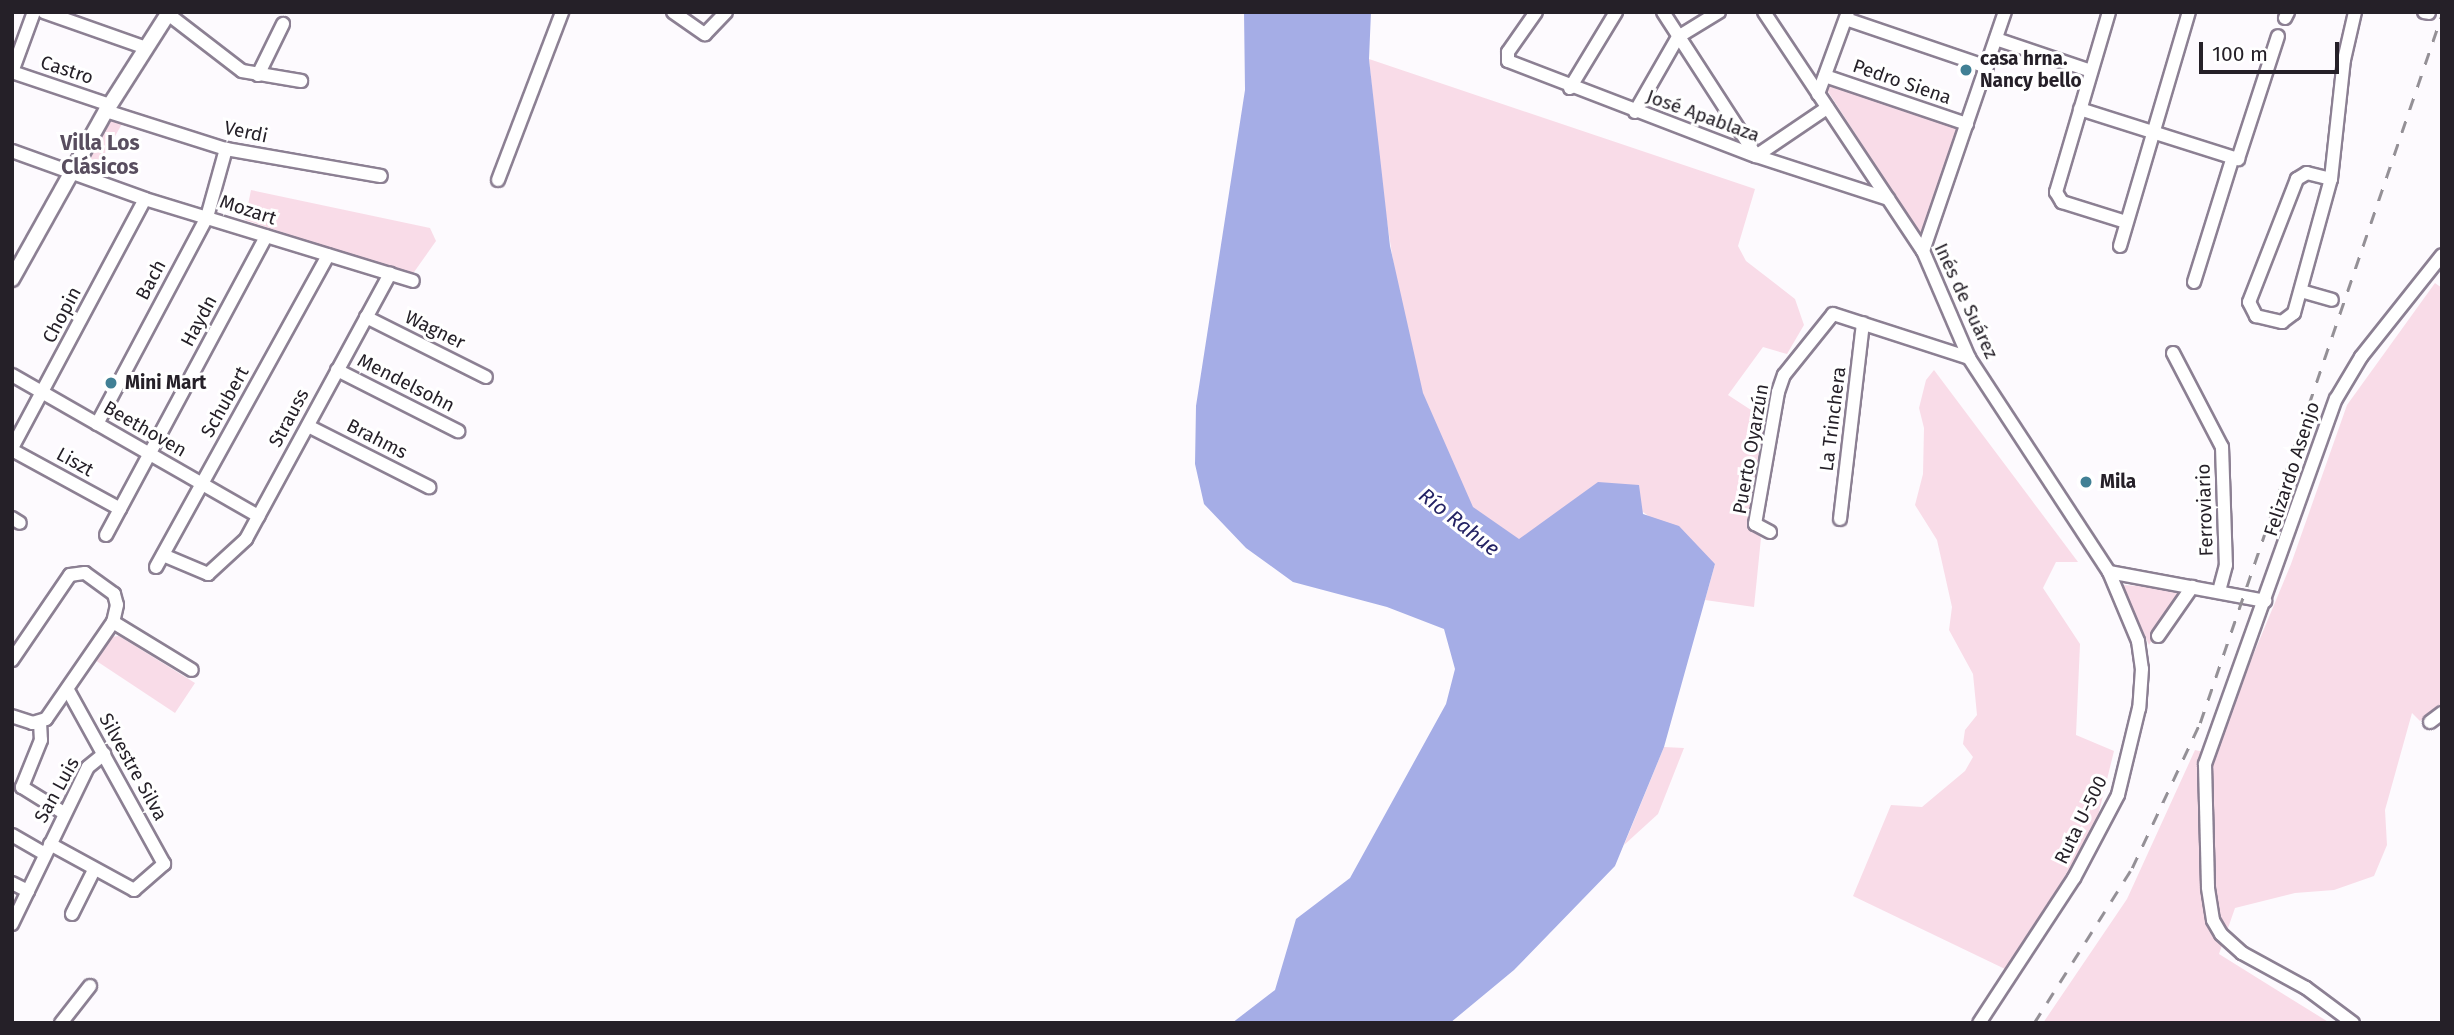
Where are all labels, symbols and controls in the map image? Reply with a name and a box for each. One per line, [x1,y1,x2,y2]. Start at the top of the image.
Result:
scale bar [2202,28,2342,72]
text: 100 m [2212,41,2268,67]
place label: casa hrna. Nancy bello [1980,48,2082,92]
street label: Castro [38,51,96,89]
street label: Pedro Siena [1850,55,1954,109]
marker: casa hrna. Nancy bello [1958,62,1974,78]
street label: José Apablaza [1643,85,1763,147]
street label: Verdi [222,116,270,148]
district label: Villa Los Clásicos [60,130,140,180]
street label: Mozart [217,190,279,230]
street label: Inés de Suárez [1929,240,2003,362]
street label: Bach [131,256,171,304]
street label: Chopin [38,283,86,347]
street label: Haydn [176,291,222,351]
street label: Wagner [401,306,469,354]
street label: Mendelsohn [354,349,458,417]
street label: Schubert [196,363,254,441]
street label: La Trinchera [1815,365,1851,473]
place label: Mini Mart [125,372,206,394]
marker: Mini Mart [103,375,119,391]
street label: Puerto Oyarzún [1728,382,1774,516]
street label: Strauss [264,385,314,451]
street label: Beethoven [99,396,191,462]
street label: Felizardo Asenjo [2259,399,2325,539]
street label: Brahms [343,414,411,464]
street label: Liszt [52,443,98,481]
street label: Ferroviario [2192,463,2218,557]
place label: Mila [2100,471,2136,493]
marker: Mila [2078,474,2094,490]
water label: Río Rahue [1414,483,1504,561]
street label: Silvestre Silva [94,709,172,825]
street label: San Luis [30,753,84,827]
street label: Ruta U-500 [2050,772,2112,868]

